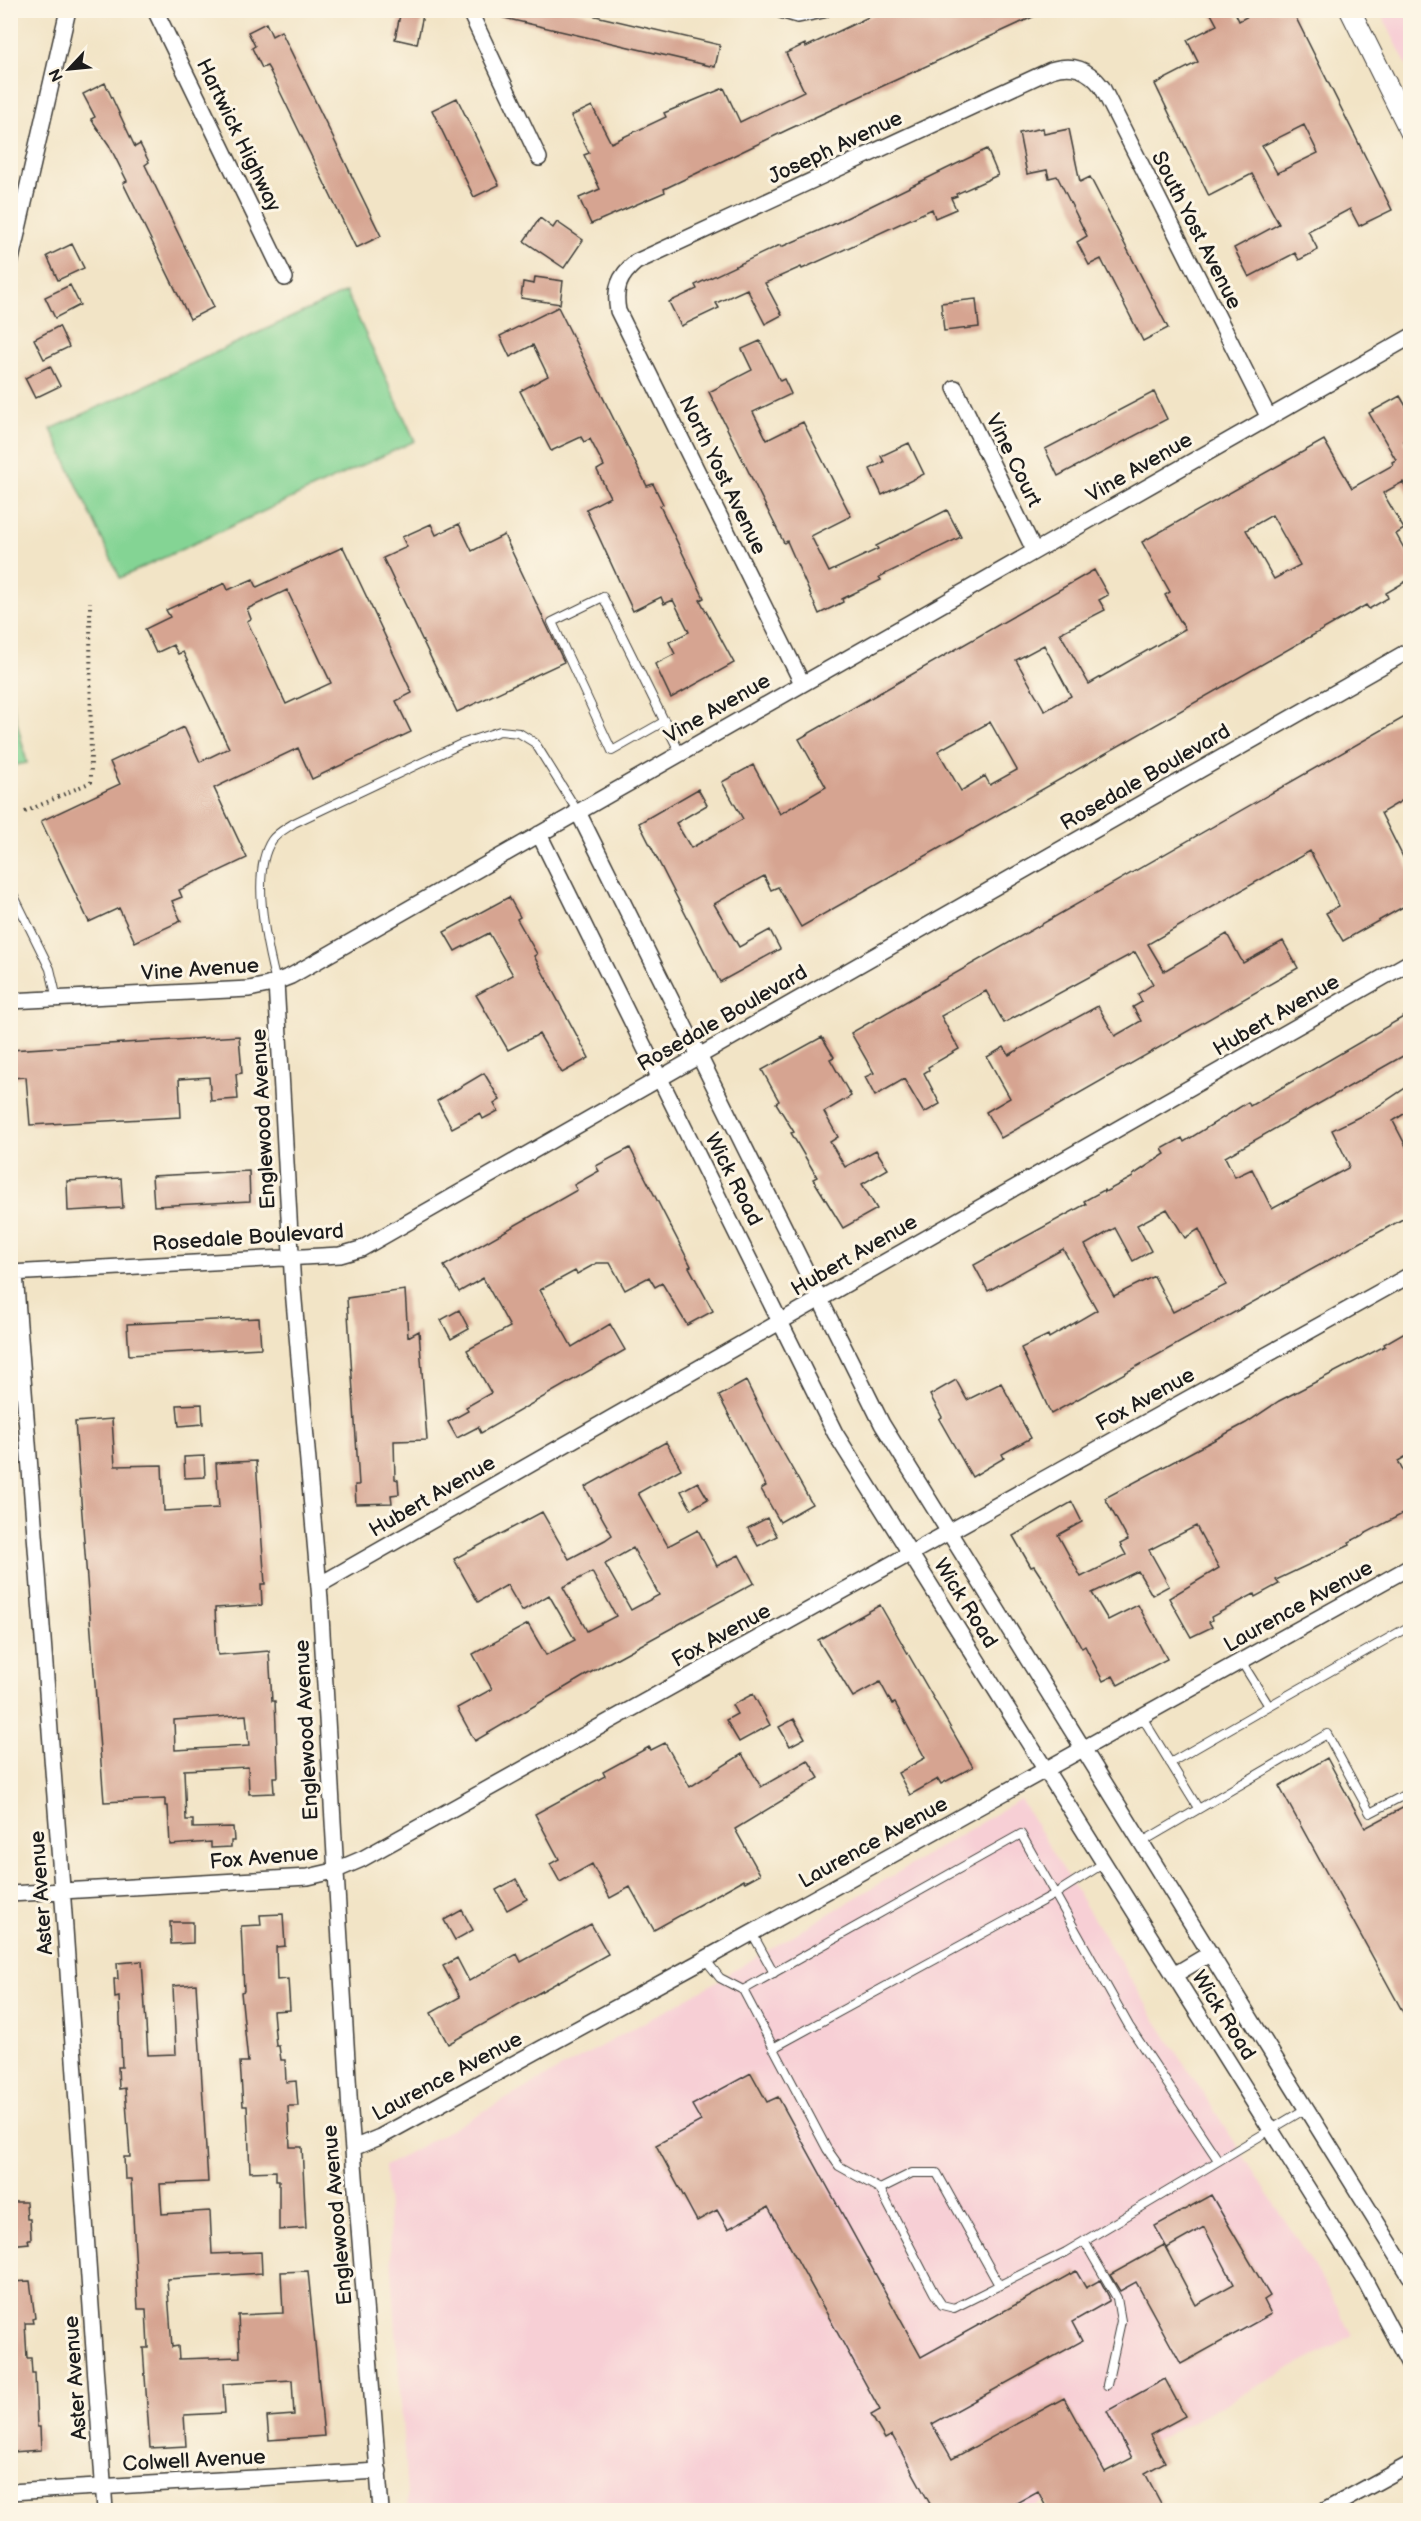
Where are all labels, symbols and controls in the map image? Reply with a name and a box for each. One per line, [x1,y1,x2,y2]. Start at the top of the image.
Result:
north arrow [39,39,99,99]
street label: Hartwick Highway [191,55,287,216]
text: N [46,65,68,84]
street label: Joseph Avenue [764,105,906,189]
street label: South Yost Avenue [1146,147,1247,313]
street label: North Yost Avenue [673,392,772,559]
street label: Vine Court [980,410,1047,511]
street label: Vine Avenue [1082,427,1197,508]
street label: Vine Avenue [660,668,775,749]
street label: Rosedale Boulevard [1056,719,1235,836]
street label: Vine Avenue [140,953,260,986]
street label: Rosedale Boulevard [633,960,812,1077]
street label: Hubert Avenue [1209,969,1344,1062]
street label: Englewood Avenue [246,1028,281,1210]
street label: Wick Road [699,1129,768,1230]
street label: Hubert Avenue [787,1209,922,1302]
street label: Rosedale Boulevard [151,1218,345,1257]
street label: Fox Avenue [1091,1362,1199,1437]
street label: Hubert Avenue [365,1450,500,1543]
street label: Wick Road [928,1554,1003,1653]
street label: Laurence Avenue [1219,1555,1377,1658]
street label: Fox Avenue [667,1598,775,1673]
street label: Englewood Avenue [289,1639,324,1821]
street label: Laurence Avenue [794,1791,952,1894]
street label: Aster Avenue [25,1830,58,1956]
street label: Fox Avenue [209,1840,319,1875]
street label: Wick Road [1186,1966,1261,2065]
street label: Laurence Avenue [368,2026,527,2127]
street label: Englewood Avenue [317,2124,358,2306]
street label: Aster Avenue [59,2315,92,2441]
street label: Colwell Avenue [122,2444,266,2477]

